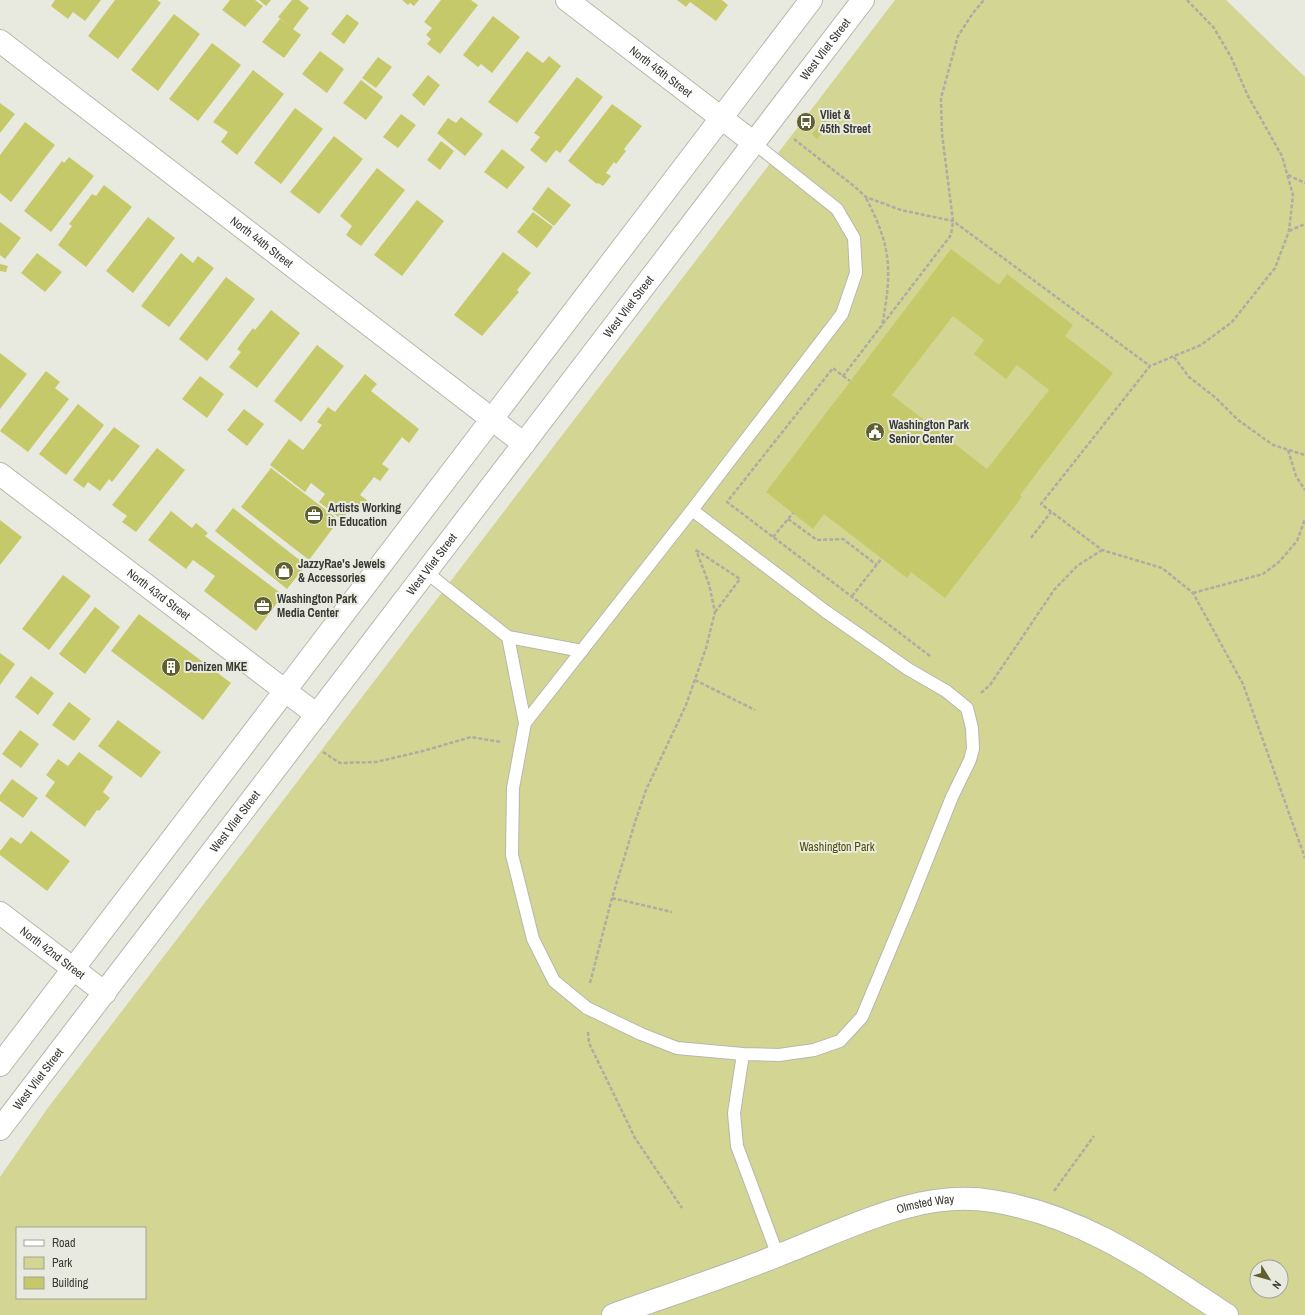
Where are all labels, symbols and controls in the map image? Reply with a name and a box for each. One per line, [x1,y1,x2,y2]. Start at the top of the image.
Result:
street label: West Vliet Street [797,15,854,84]
street label: North 45th Street [626,43,696,101]
place label: Vliet & 45th Street [820,107,872,137]
bus stop icon: Vliet & 45th Street [795,111,817,133]
street label: North 44th Street [227,213,296,272]
street label: West Vliet Street [600,272,657,341]
place label: Washington Park Senior Center [889,417,970,447]
public building icon: Washington Park Senior Center [864,421,886,443]
place label: Artists Working in Education [328,500,401,530]
office icon: Artists Working in Education [303,504,325,526]
street label: West Vliet Street [403,530,461,598]
place label: JazzyRae's Jewels & Accessories [298,556,386,586]
shop icon: JazzyRae's Jewels & Accessories [273,560,295,582]
street label: North 43rd Street [123,565,194,624]
place label: Washington Park Media Center [277,591,358,621]
office icon: Washington Park Media Center [252,595,274,617]
building icon: Denizen MKE [160,656,182,678]
place label: Denizen MKE [185,659,248,675]
street label: West Vliet Street [206,787,264,856]
park label: Washington Park [799,839,875,855]
street label: North 42nd Street [17,923,89,983]
street label: West Vliet Street [9,1045,67,1113]
street label: Olmsted Way [894,1191,955,1217]
legend [16,1227,146,1299]
text: Road [52,1235,76,1251]
text: Park [52,1255,72,1271]
north arrow [1249,1259,1289,1299]
text: Building [52,1275,89,1291]
text: N [1269,1278,1285,1292]

